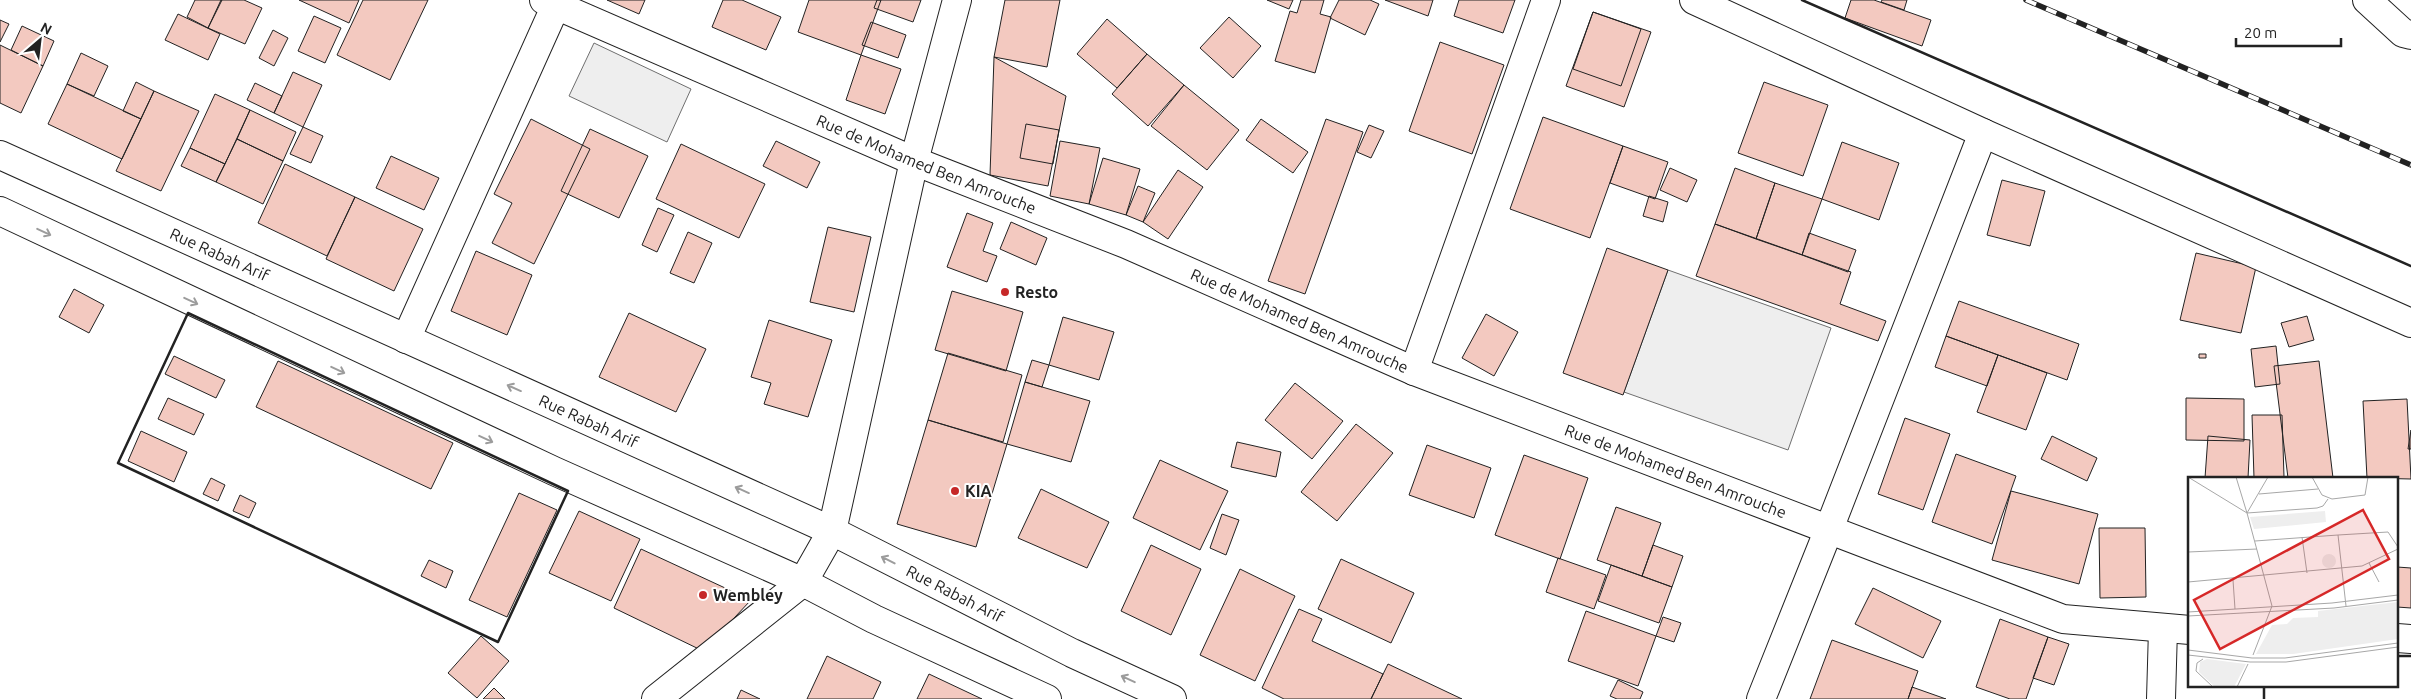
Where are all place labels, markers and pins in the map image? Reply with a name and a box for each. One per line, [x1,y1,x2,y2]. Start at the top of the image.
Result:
place label: Resto [1015,283,1058,301]
marker: Resto [999,286,1011,298]
place label: KIA [965,482,992,500]
marker: KIA [949,485,961,497]
place label: Wembley [713,586,783,604]
marker: Wembley [697,589,709,601]

